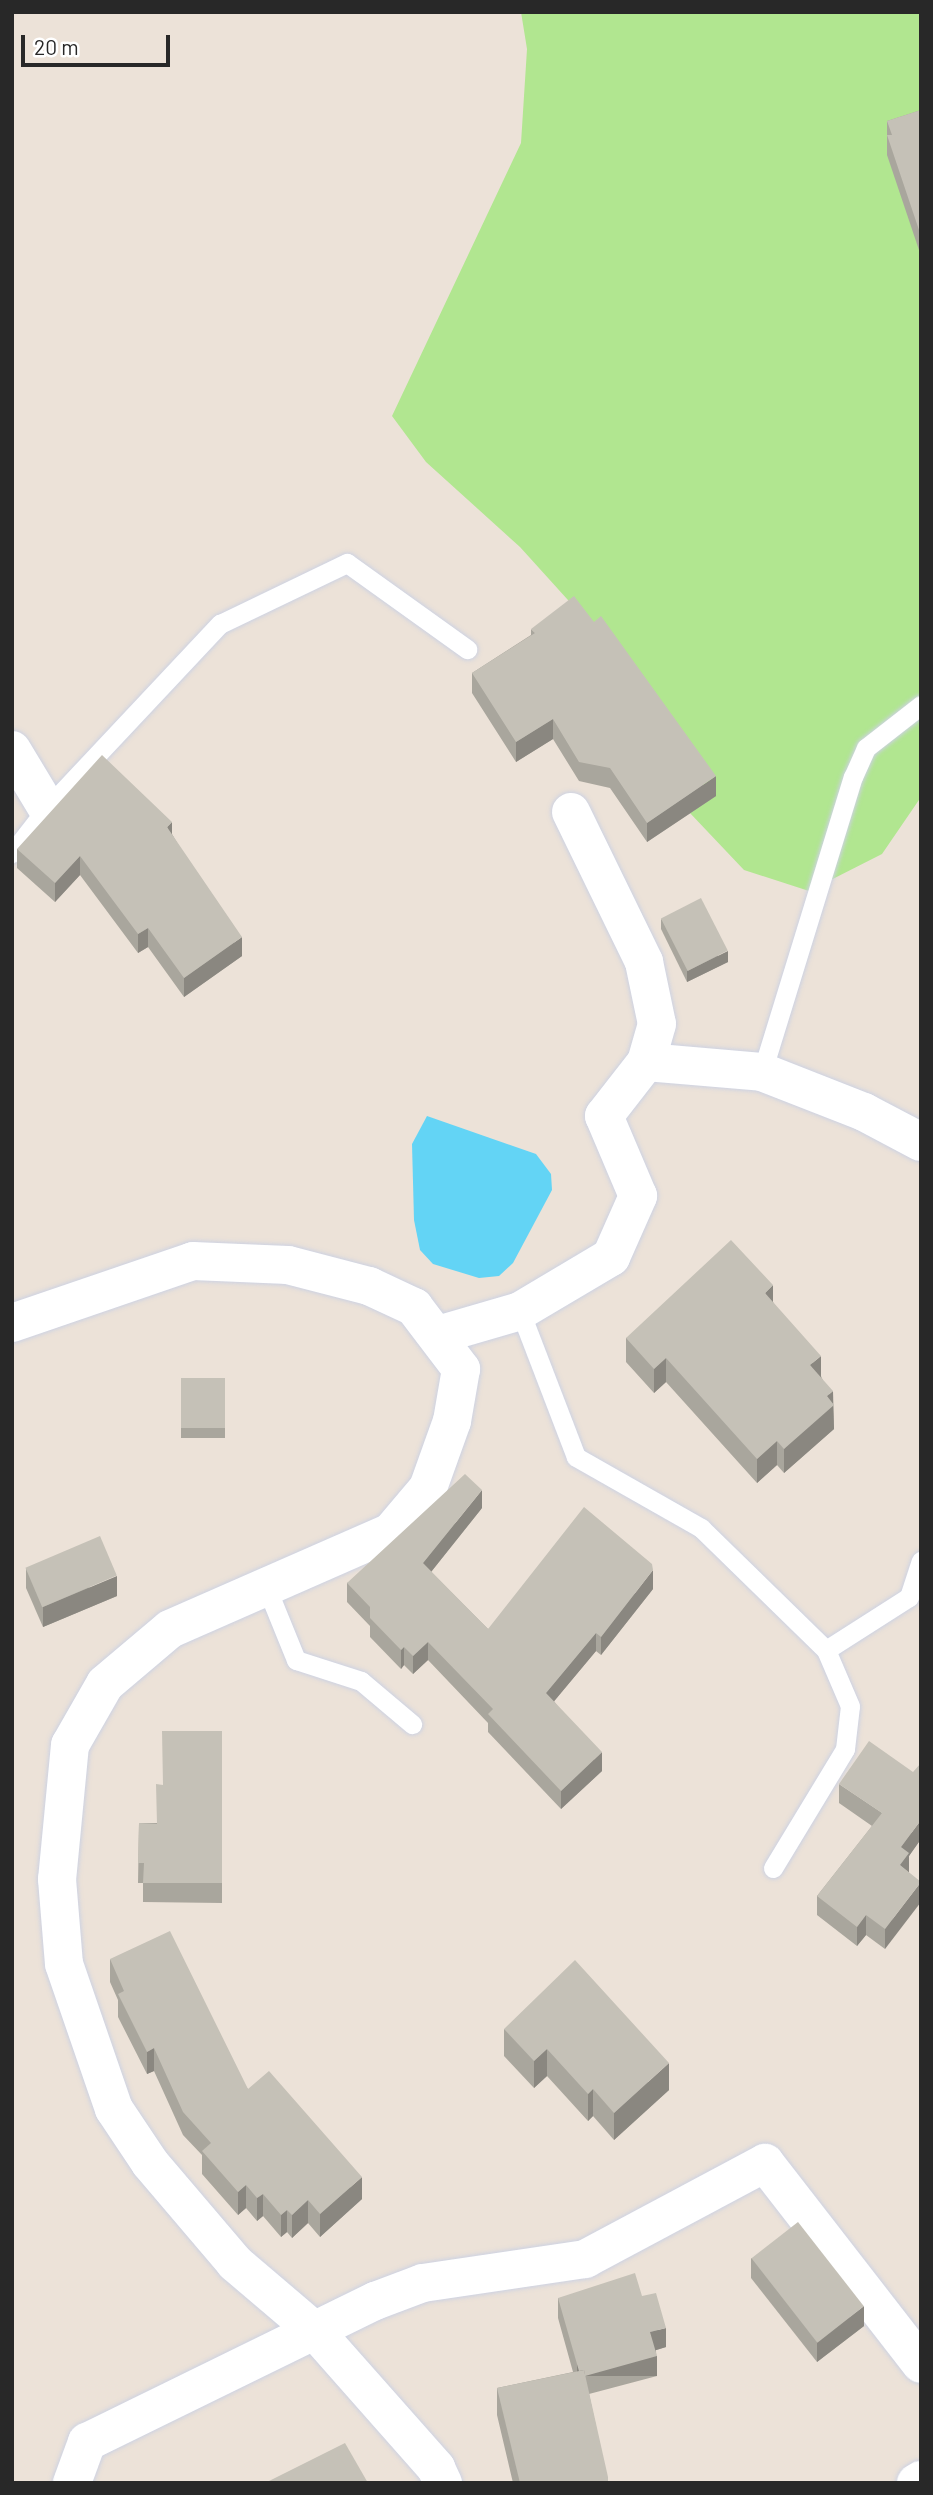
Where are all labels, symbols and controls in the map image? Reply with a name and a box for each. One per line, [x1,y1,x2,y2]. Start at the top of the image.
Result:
scale bar [24,21,173,65]
text: 20 m [34,34,79,59]

